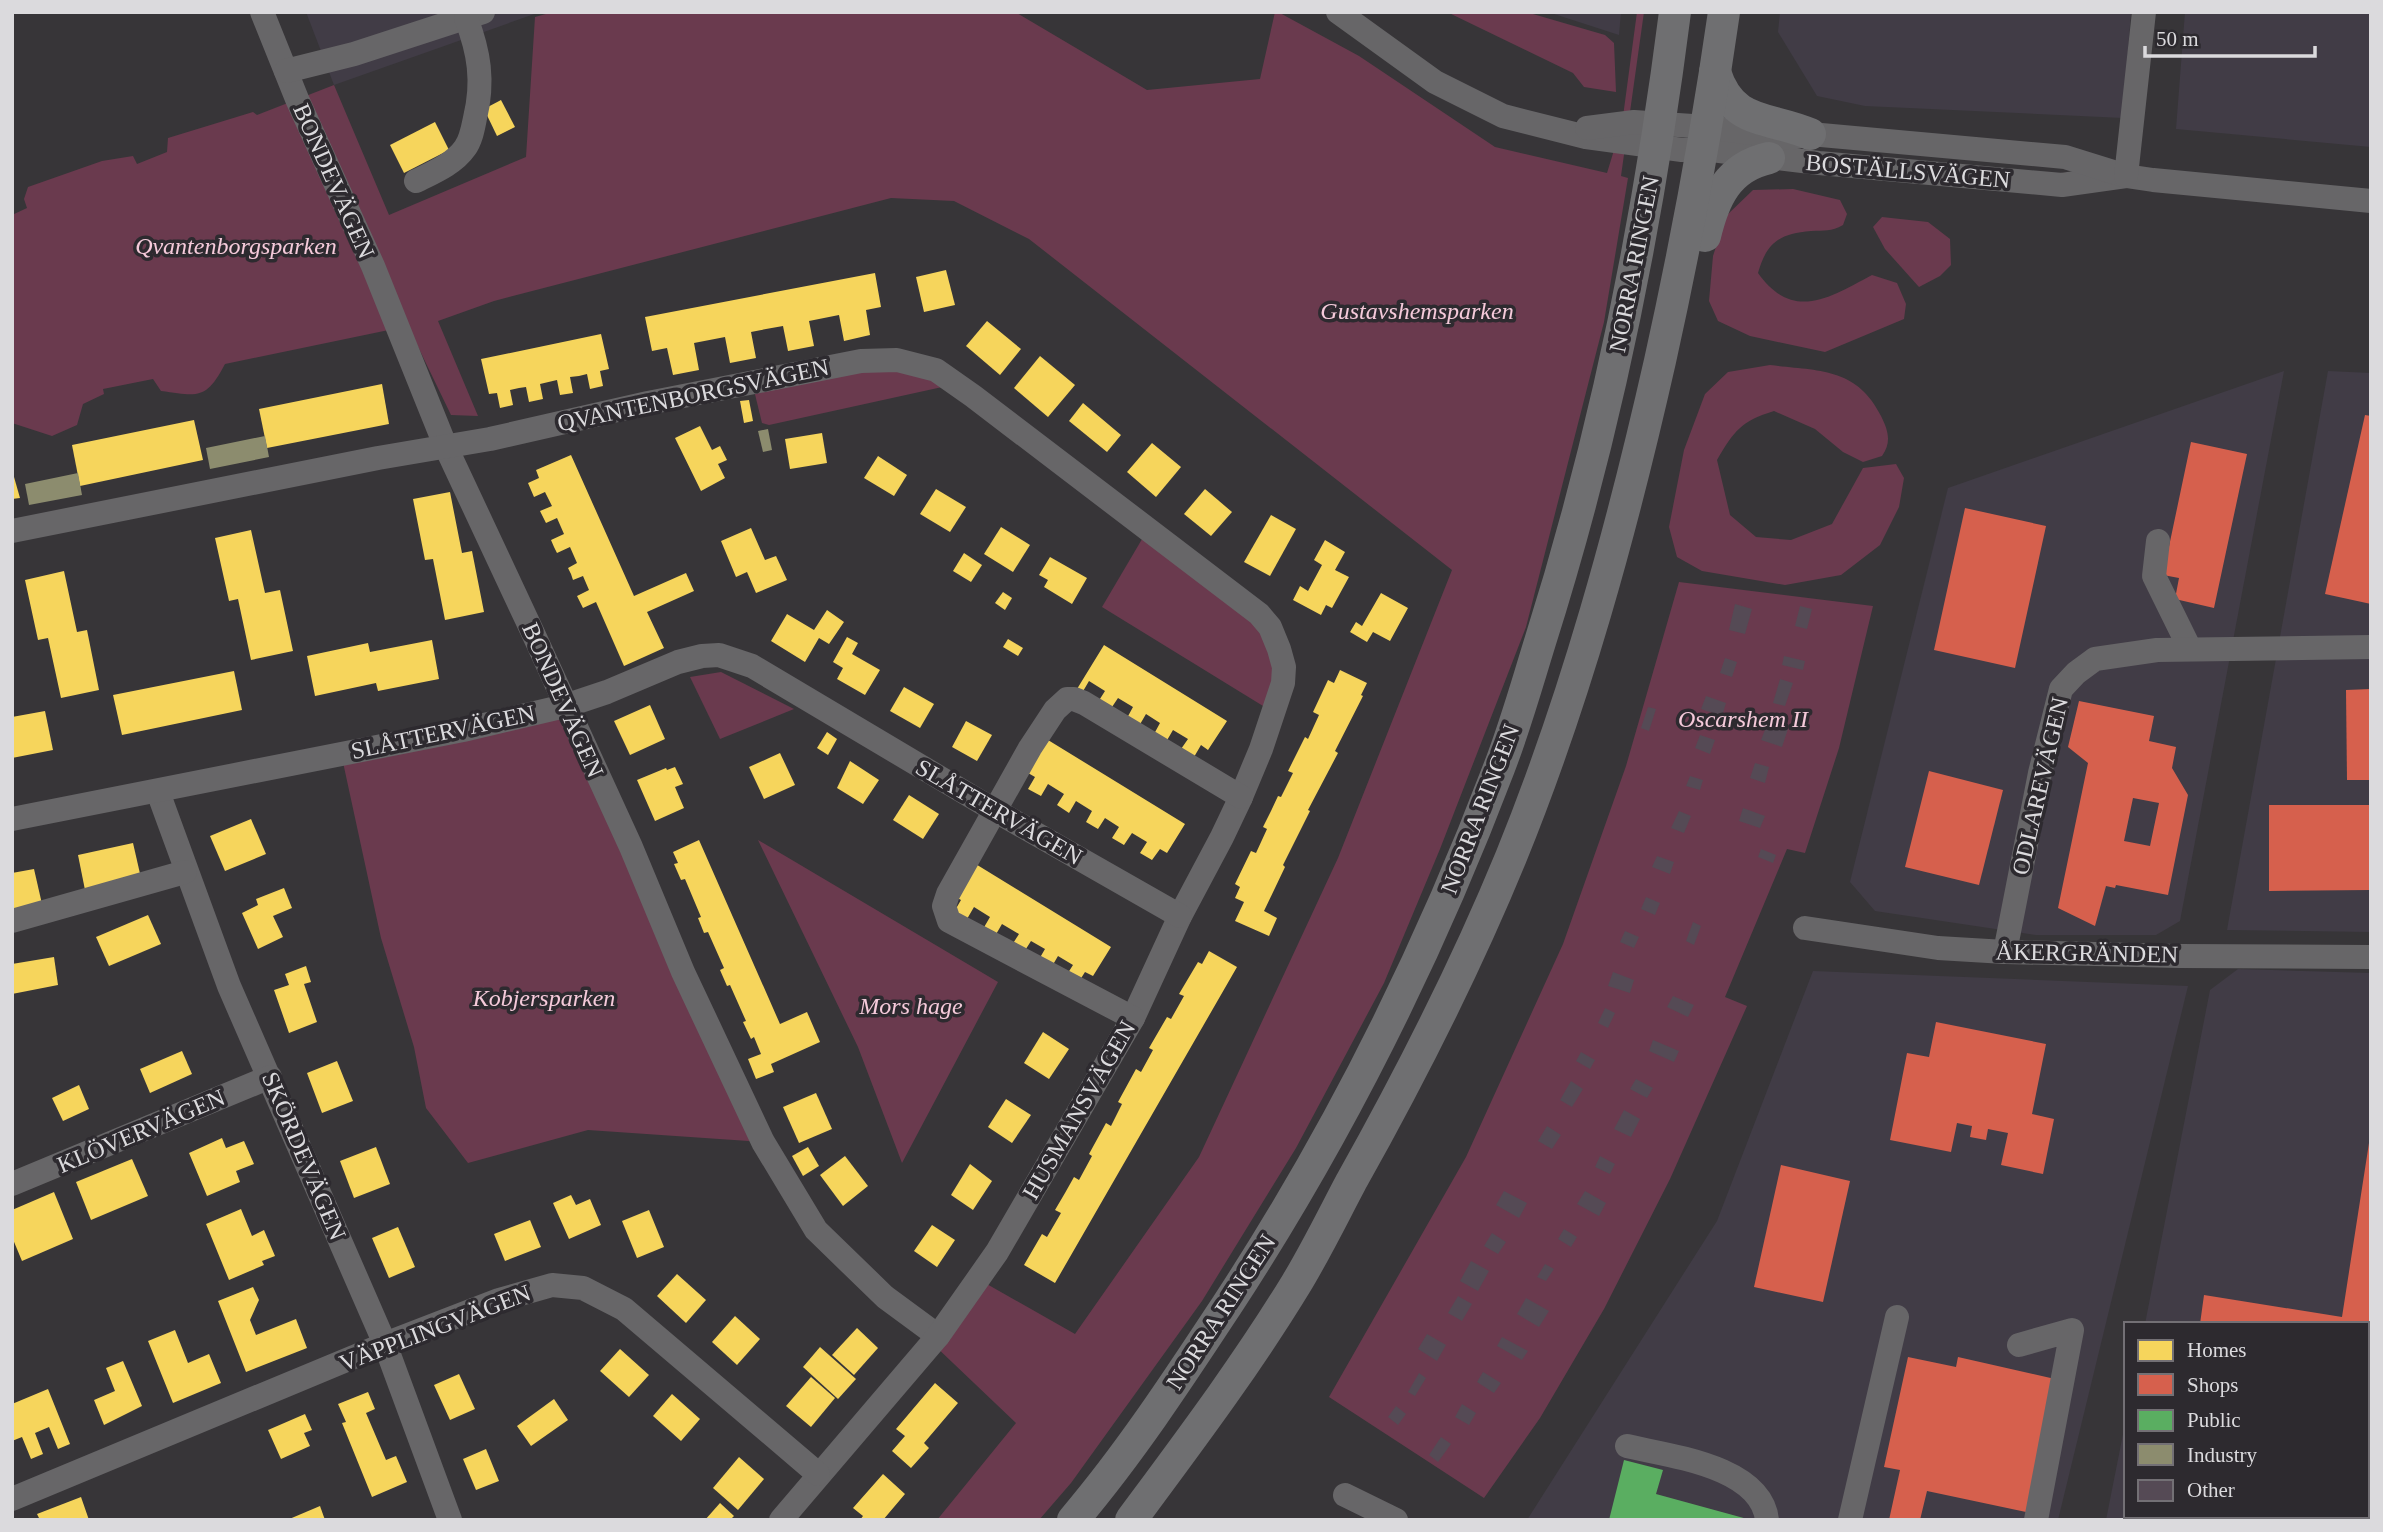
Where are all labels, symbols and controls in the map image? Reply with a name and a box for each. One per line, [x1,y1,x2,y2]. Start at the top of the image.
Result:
scale bar [2145,14,2315,58]
text: 50 m [2156,27,2199,51]
street label: BONDEVÄGEN [288,100,380,262]
street label: BOSTÄLLSVÄGEN [1805,149,2011,193]
street label: NORRA RINGEN [1604,173,1664,355]
park label: Qvantenborgsparken [135,233,337,259]
park label: Gustavshemsparken [1320,298,1514,324]
street label: QVANTENBORGSVÄGEN [555,353,831,437]
street label: BONDEVÄGEN [517,619,609,781]
street label: ODLAREVÄGEN [2007,695,2073,877]
street label: SLÅTTERVÄGEN [349,700,537,764]
park label: Oscarshem II [1678,706,1809,732]
street label: NORRA RINGEN [1436,721,1524,897]
street label: SLÅTTERVÄGEN [911,754,1087,870]
street label: ÅKERGRÄNDEN [1995,938,2179,968]
park label: Kobjersparken [472,985,615,1011]
park label: Mors hage [858,993,963,1019]
street label: HUSMANSVÄGEN [1017,1016,1141,1204]
street label: SKÖRDEVÄGEN [257,1068,351,1244]
street label: KLÖVERVÄGEN [53,1084,229,1178]
street label: NORRA RINGEN [1161,1230,1281,1394]
street label: VÄPPLINGVÄGEN [336,1280,534,1376]
legend [2124,1322,2369,1518]
text: Homes [2187,1338,2247,1362]
text: Shops [2187,1373,2238,1397]
text: Public [2187,1408,2241,1432]
text: Industry [2187,1443,2257,1467]
text: Other [2187,1478,2235,1502]

